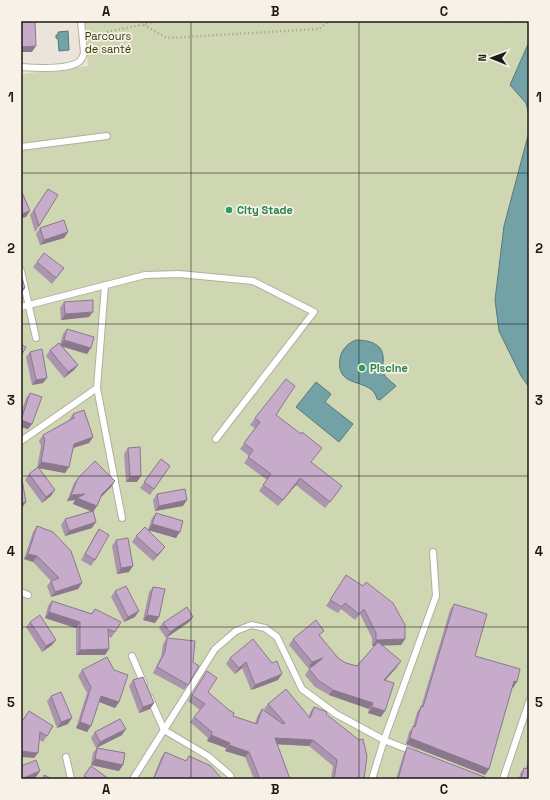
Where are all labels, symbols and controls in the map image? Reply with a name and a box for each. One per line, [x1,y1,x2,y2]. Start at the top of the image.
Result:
text: A [102,3,111,20]
text: B [271,3,280,20]
text: C [440,3,448,20]
park label: Parcours de santé [85,29,132,56]
north arrow [472,38,512,78]
text: N [475,54,489,62]
text: 1 [8,89,14,106]
text: 1 [536,89,542,106]
place label: City Stade [237,203,293,217]
marker: City Stade [224,205,234,215]
text: 2 [7,240,15,257]
text: 2 [535,240,543,257]
place label: Piscine [370,361,408,375]
marker: Piscine [357,363,367,373]
text: 3 [7,392,15,409]
text: 3 [535,392,543,409]
text: 4 [7,543,15,560]
text: 4 [535,543,543,560]
text: 5 [7,694,15,711]
text: 5 [535,694,543,711]
text: A [102,781,111,798]
text: B [271,781,280,798]
text: C [440,781,448,798]

